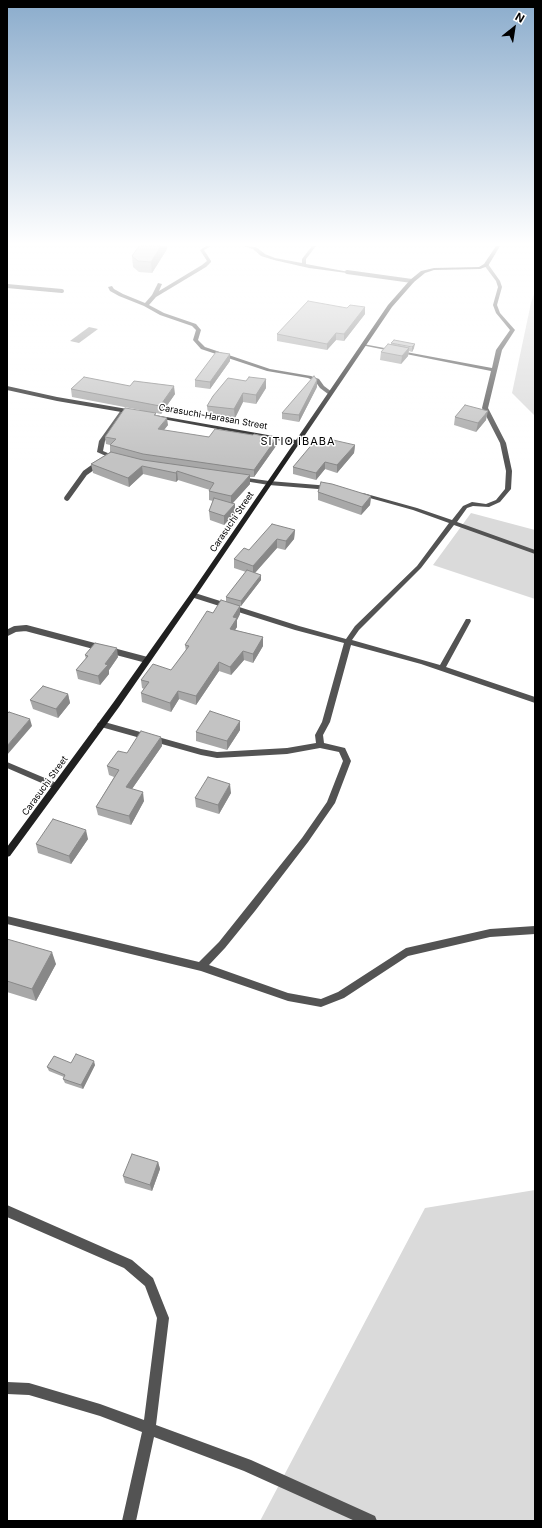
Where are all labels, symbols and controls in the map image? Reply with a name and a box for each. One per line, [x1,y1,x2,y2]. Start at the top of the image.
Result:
north arrow [494,8,534,48]
text: N [513,9,527,26]
street label: Carasuchi-Harasan Street [158,402,268,432]
district label: SITIO IBABA [260,435,336,449]
street label: Carasuchi Street [208,490,256,554]
street label: Carasuchi Street [20,754,70,818]

